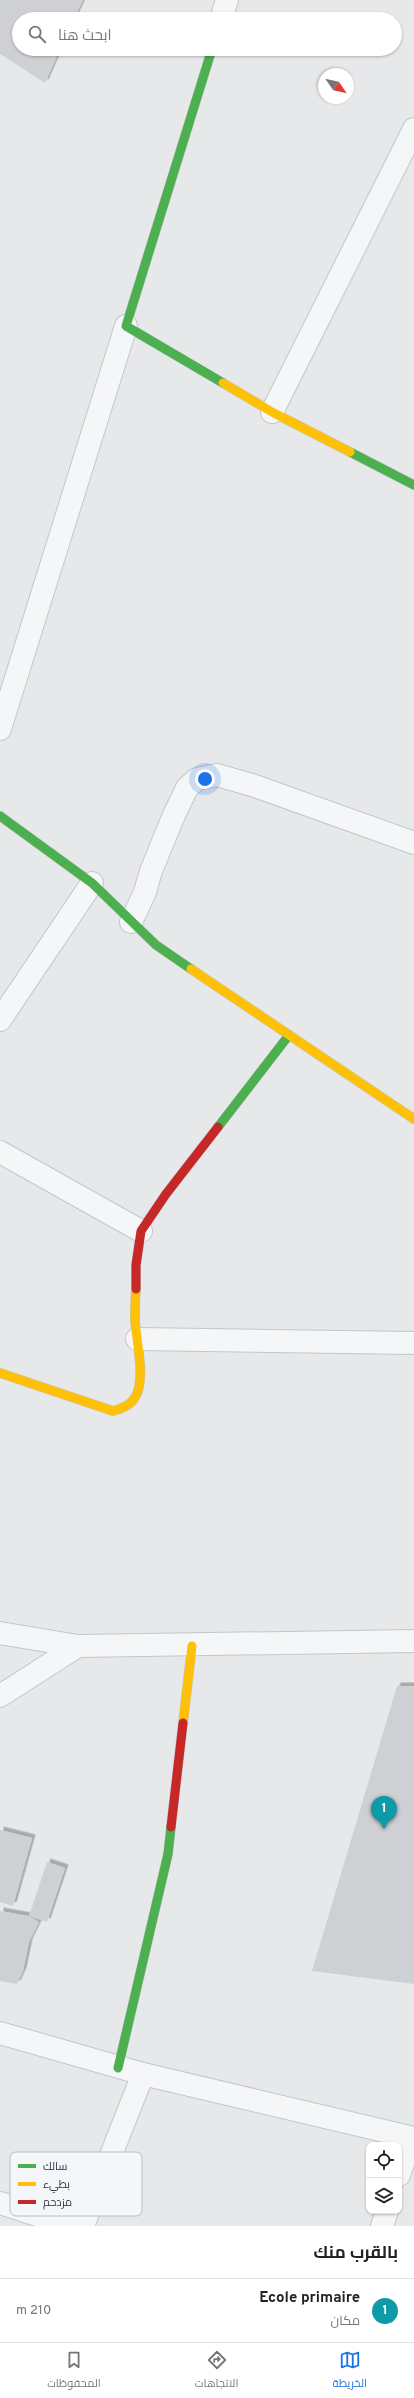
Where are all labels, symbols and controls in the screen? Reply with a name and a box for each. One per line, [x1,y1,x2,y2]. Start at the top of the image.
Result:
search box [12,12,402,56]
icon: search [26,23,48,45]
text: ابحث هنا [58,27,112,46]
north arrow [318,68,354,104]
your location [195,769,215,789]
pin: 1 [371,1796,397,1829]
map controls [366,2142,402,2214]
button: locate [366,2142,402,2178]
legend [10,2152,142,2216]
text: سالك [43,2160,67,2174]
text: بطيء [43,2178,70,2193]
button: layers [366,2178,402,2214]
text: مزدحم [43,2196,72,2210]
text: بالقرب منك [314,2243,398,2265]
text: Ecole primaire [259,2289,360,2308]
text: 210 m [16,2303,51,2319]
text: 1 [382,2303,388,2319]
text: مكان [331,2314,360,2330]
tab: المحفوظات [47,2349,101,2393]
tab: الاتجاهات [195,2349,238,2393]
tab: الخريطة [333,2349,367,2393]

